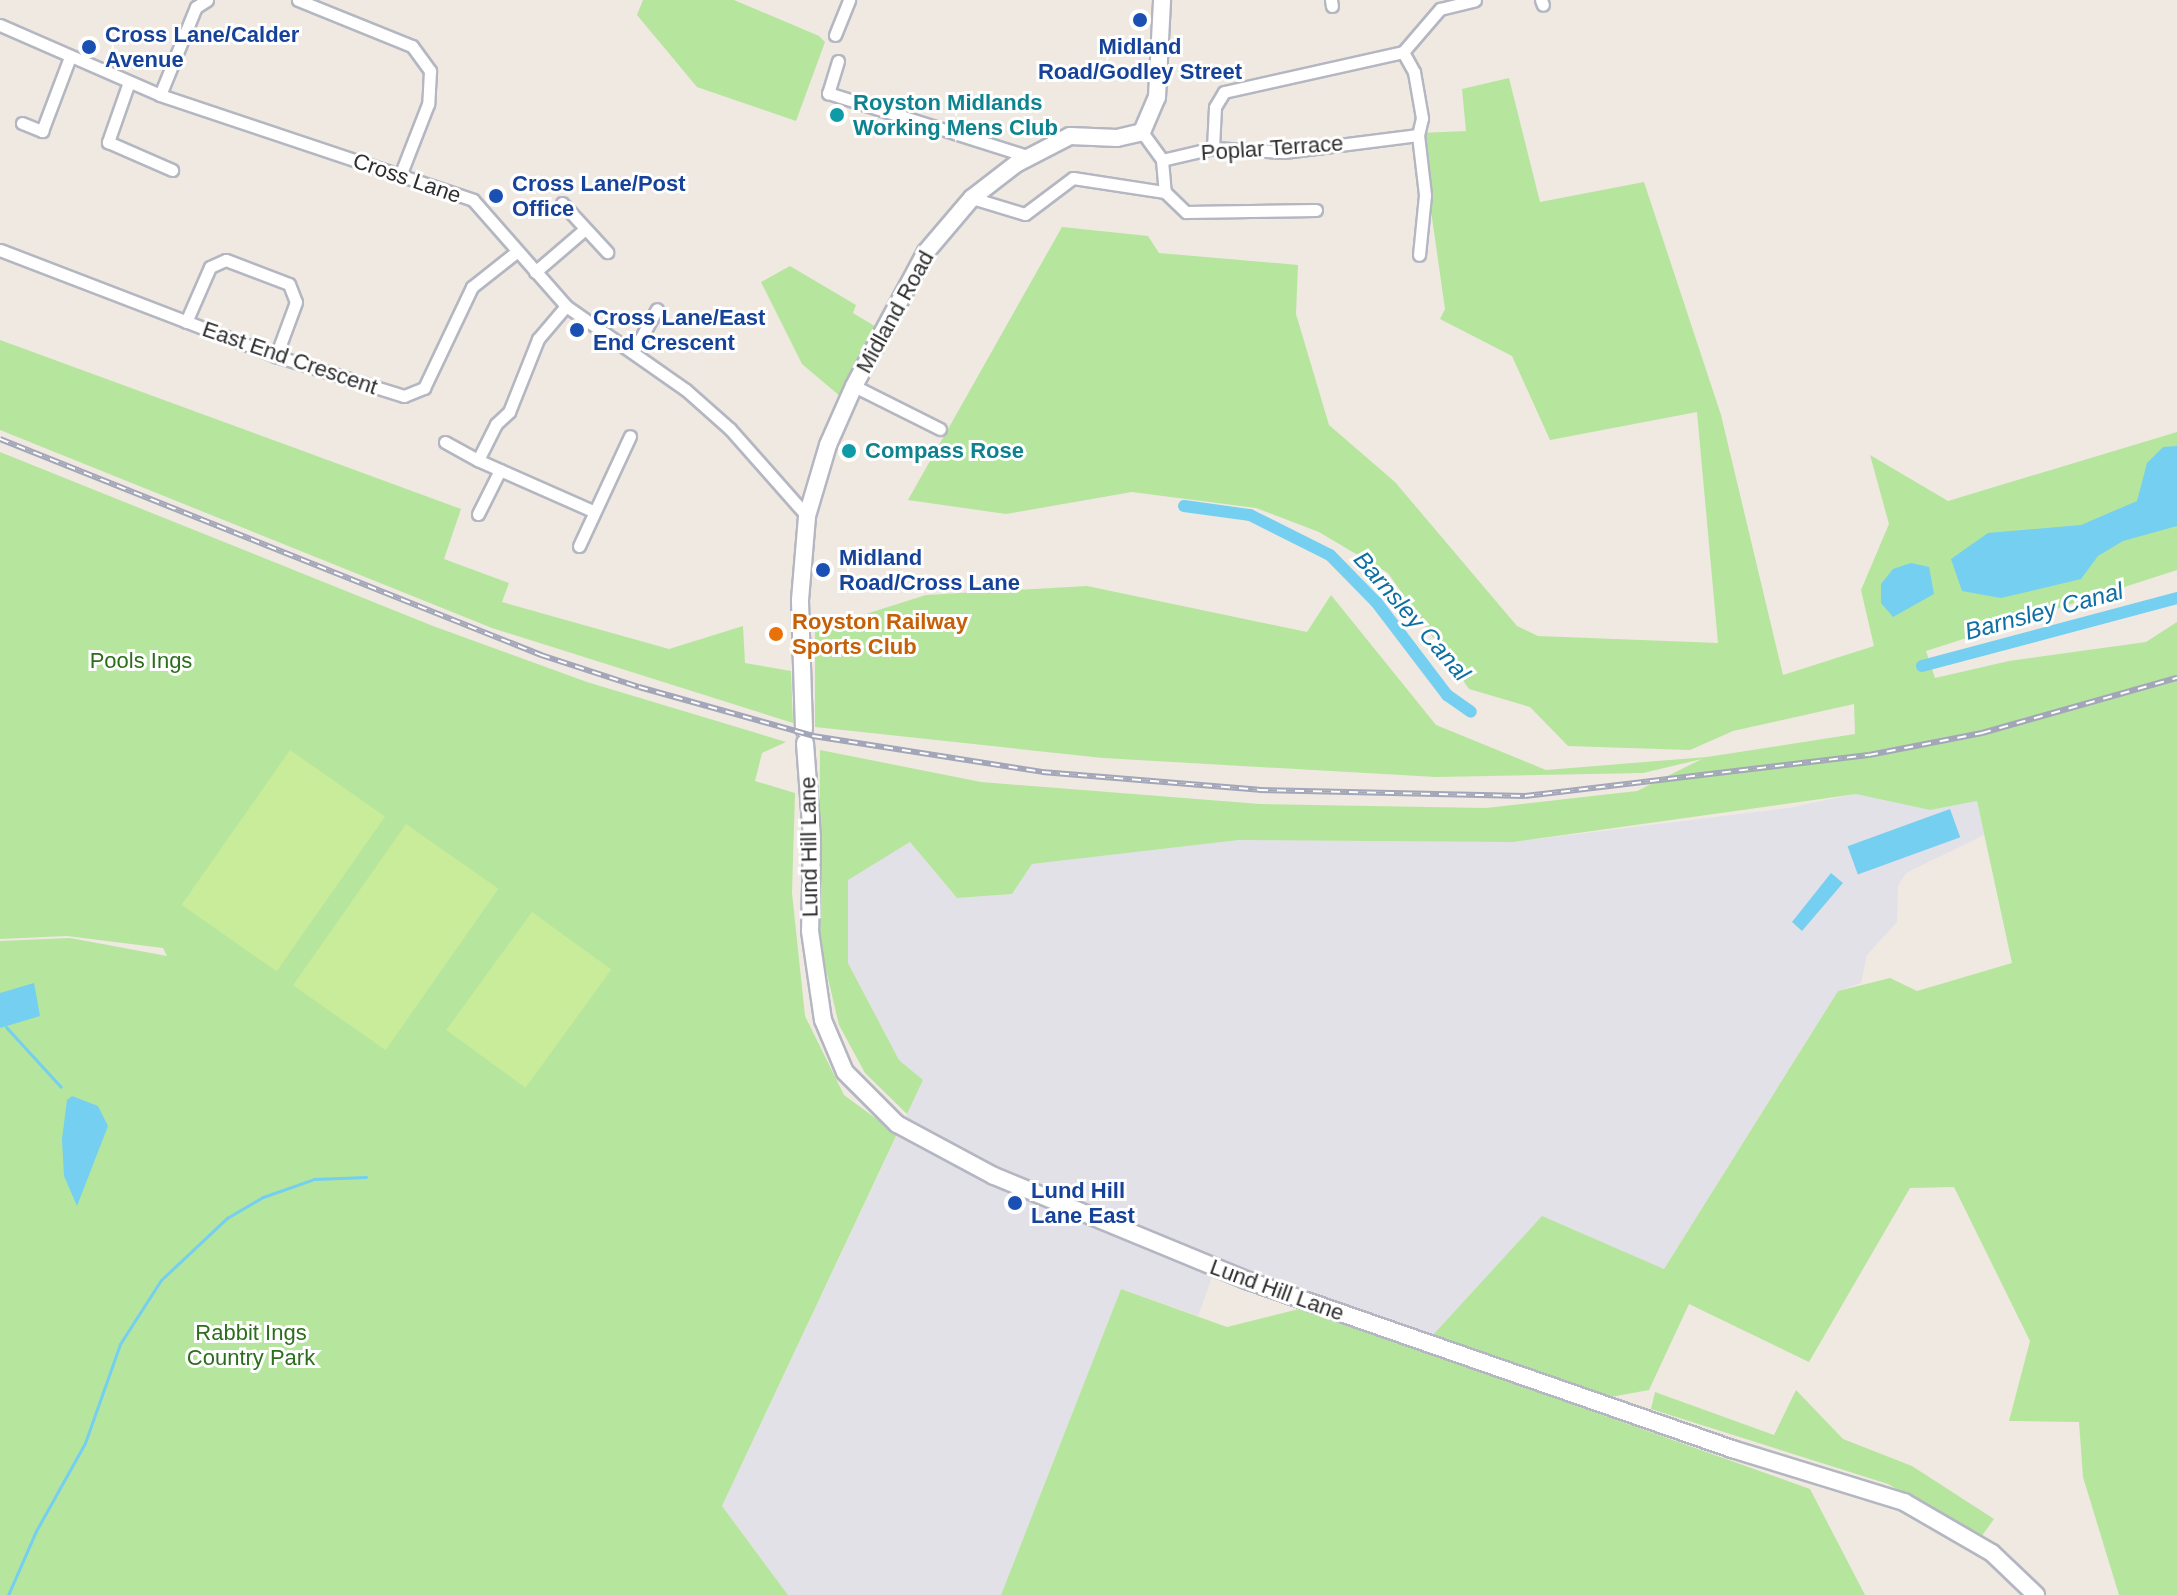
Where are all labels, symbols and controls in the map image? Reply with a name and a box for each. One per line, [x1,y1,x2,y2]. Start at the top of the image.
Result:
marker: Midland Road/Godley Street [1131,11,1149,29]
place label: Cross Lane/Calder Avenue [105,21,299,72]
place label: Midland Road/Godley Street [1038,33,1242,84]
marker: Cross Lane/Calder Avenue [80,38,98,56]
place label: Royston Midlands Working Mens Club [853,89,1058,140]
marker: Royston Midlands Working Mens Club [828,106,846,124]
street label: Poplar Terrace [1200,130,1344,166]
street label: Cross Lane [350,147,464,209]
place label: Cross Lane/Post Office [512,170,686,222]
marker: Cross Lane/Post Office [487,187,505,205]
street label: Midland Road [851,246,939,378]
place label: Cross Lane/East End Crescent [593,304,765,356]
street label: East End Crescent [199,316,381,400]
marker: Cross Lane/East End Crescent [568,321,586,339]
place label: Compass Rose [865,438,1024,464]
marker: Compass Rose [840,442,858,460]
place label: Midland Road/Cross Lane [839,544,1020,596]
water label: Barnsley Canal [1348,545,1476,687]
marker: Midland Road/Cross Lane [814,561,832,579]
water label: Barnsley Canal [1962,576,2126,646]
place label: Royston Railway Sports Club [792,608,968,660]
marker: Royston Railway Sports Club [767,625,785,643]
park label: Pools Ings [90,648,192,674]
street label: Lund Hill Lane [795,776,823,918]
place label: Lund Hill Lane East [1031,1177,1135,1228]
marker: Lund Hill Lane East [1006,1194,1024,1212]
street label: Lund Hill Lane [1206,1254,1348,1326]
park label: Rabbit Ings Country Park [187,1319,315,1370]

